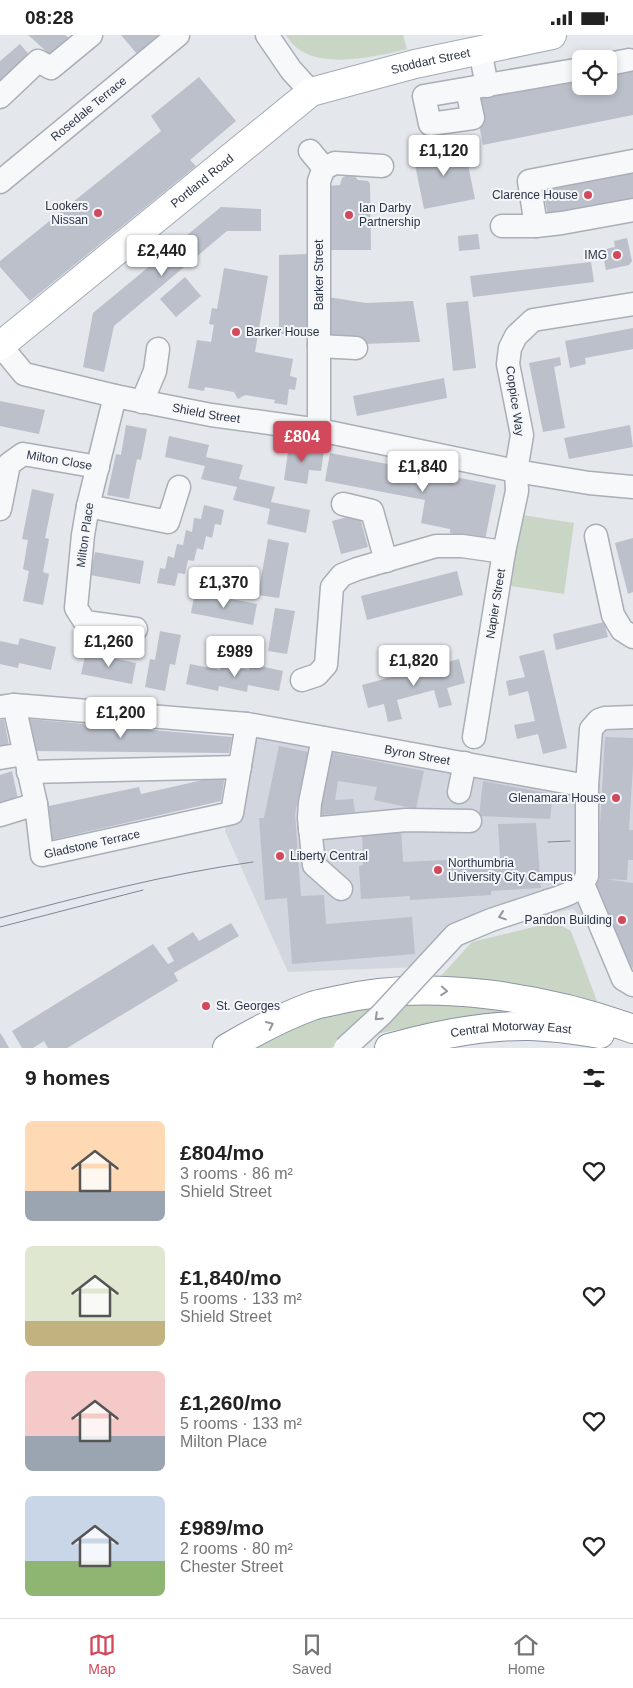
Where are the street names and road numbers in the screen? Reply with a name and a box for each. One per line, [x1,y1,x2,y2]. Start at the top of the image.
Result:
street label: Stoddart Street [389,45,472,77]
street label: Rosedale Terrace [48,73,130,144]
street label: Portland Road [168,151,236,211]
street label: Barker Street [312,239,326,310]
street label: Coppice Way [503,365,527,437]
street label: Shield Street [171,400,242,426]
street label: Milton Close [26,448,93,473]
street label: Milton Place [74,501,97,568]
street label: Napier Street [483,567,508,640]
street label: Byron Street [383,742,452,768]
street label: Gladstone Terrace [43,826,142,861]
street label: Central Motorway East [449,1019,573,1040]

